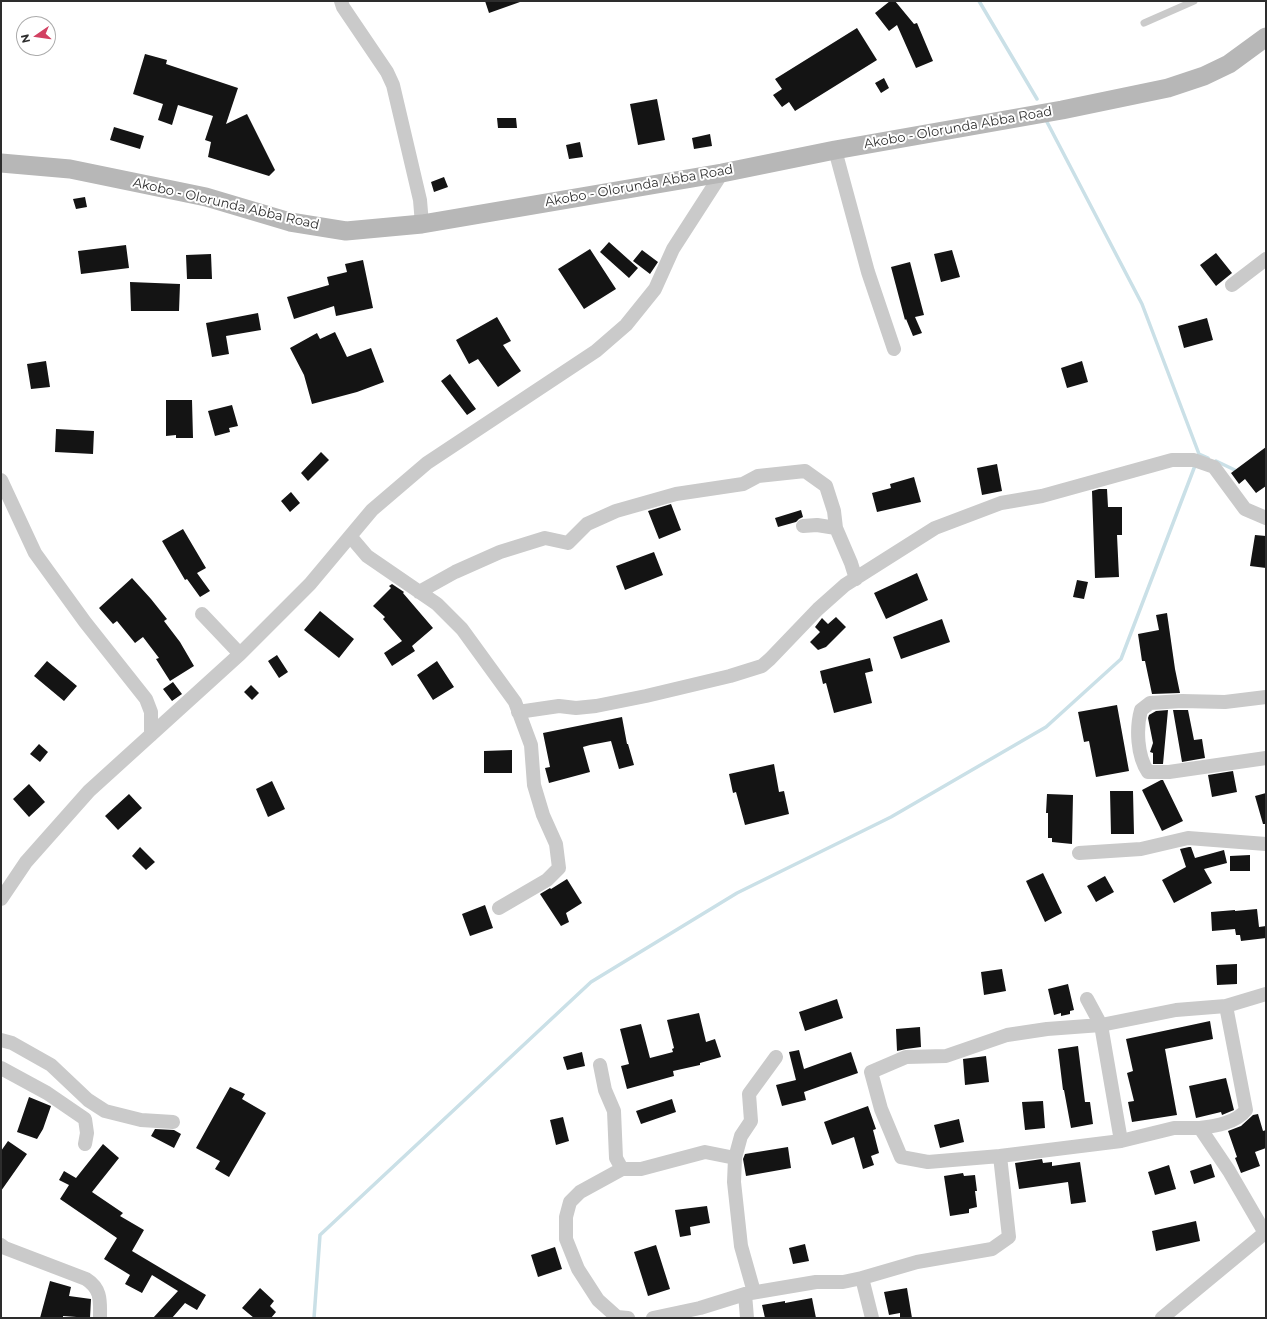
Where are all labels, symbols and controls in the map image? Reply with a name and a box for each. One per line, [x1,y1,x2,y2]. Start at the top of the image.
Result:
north arrow [16,16,56,56]
text: N [17,33,33,44]
street label: Akobo - Olorunda Abba Road [863,104,1053,152]
street label: Akobo - Olorunda Abba Road [544,162,734,210]
street label: Akobo - Olorunda Abba Road [131,175,321,233]

